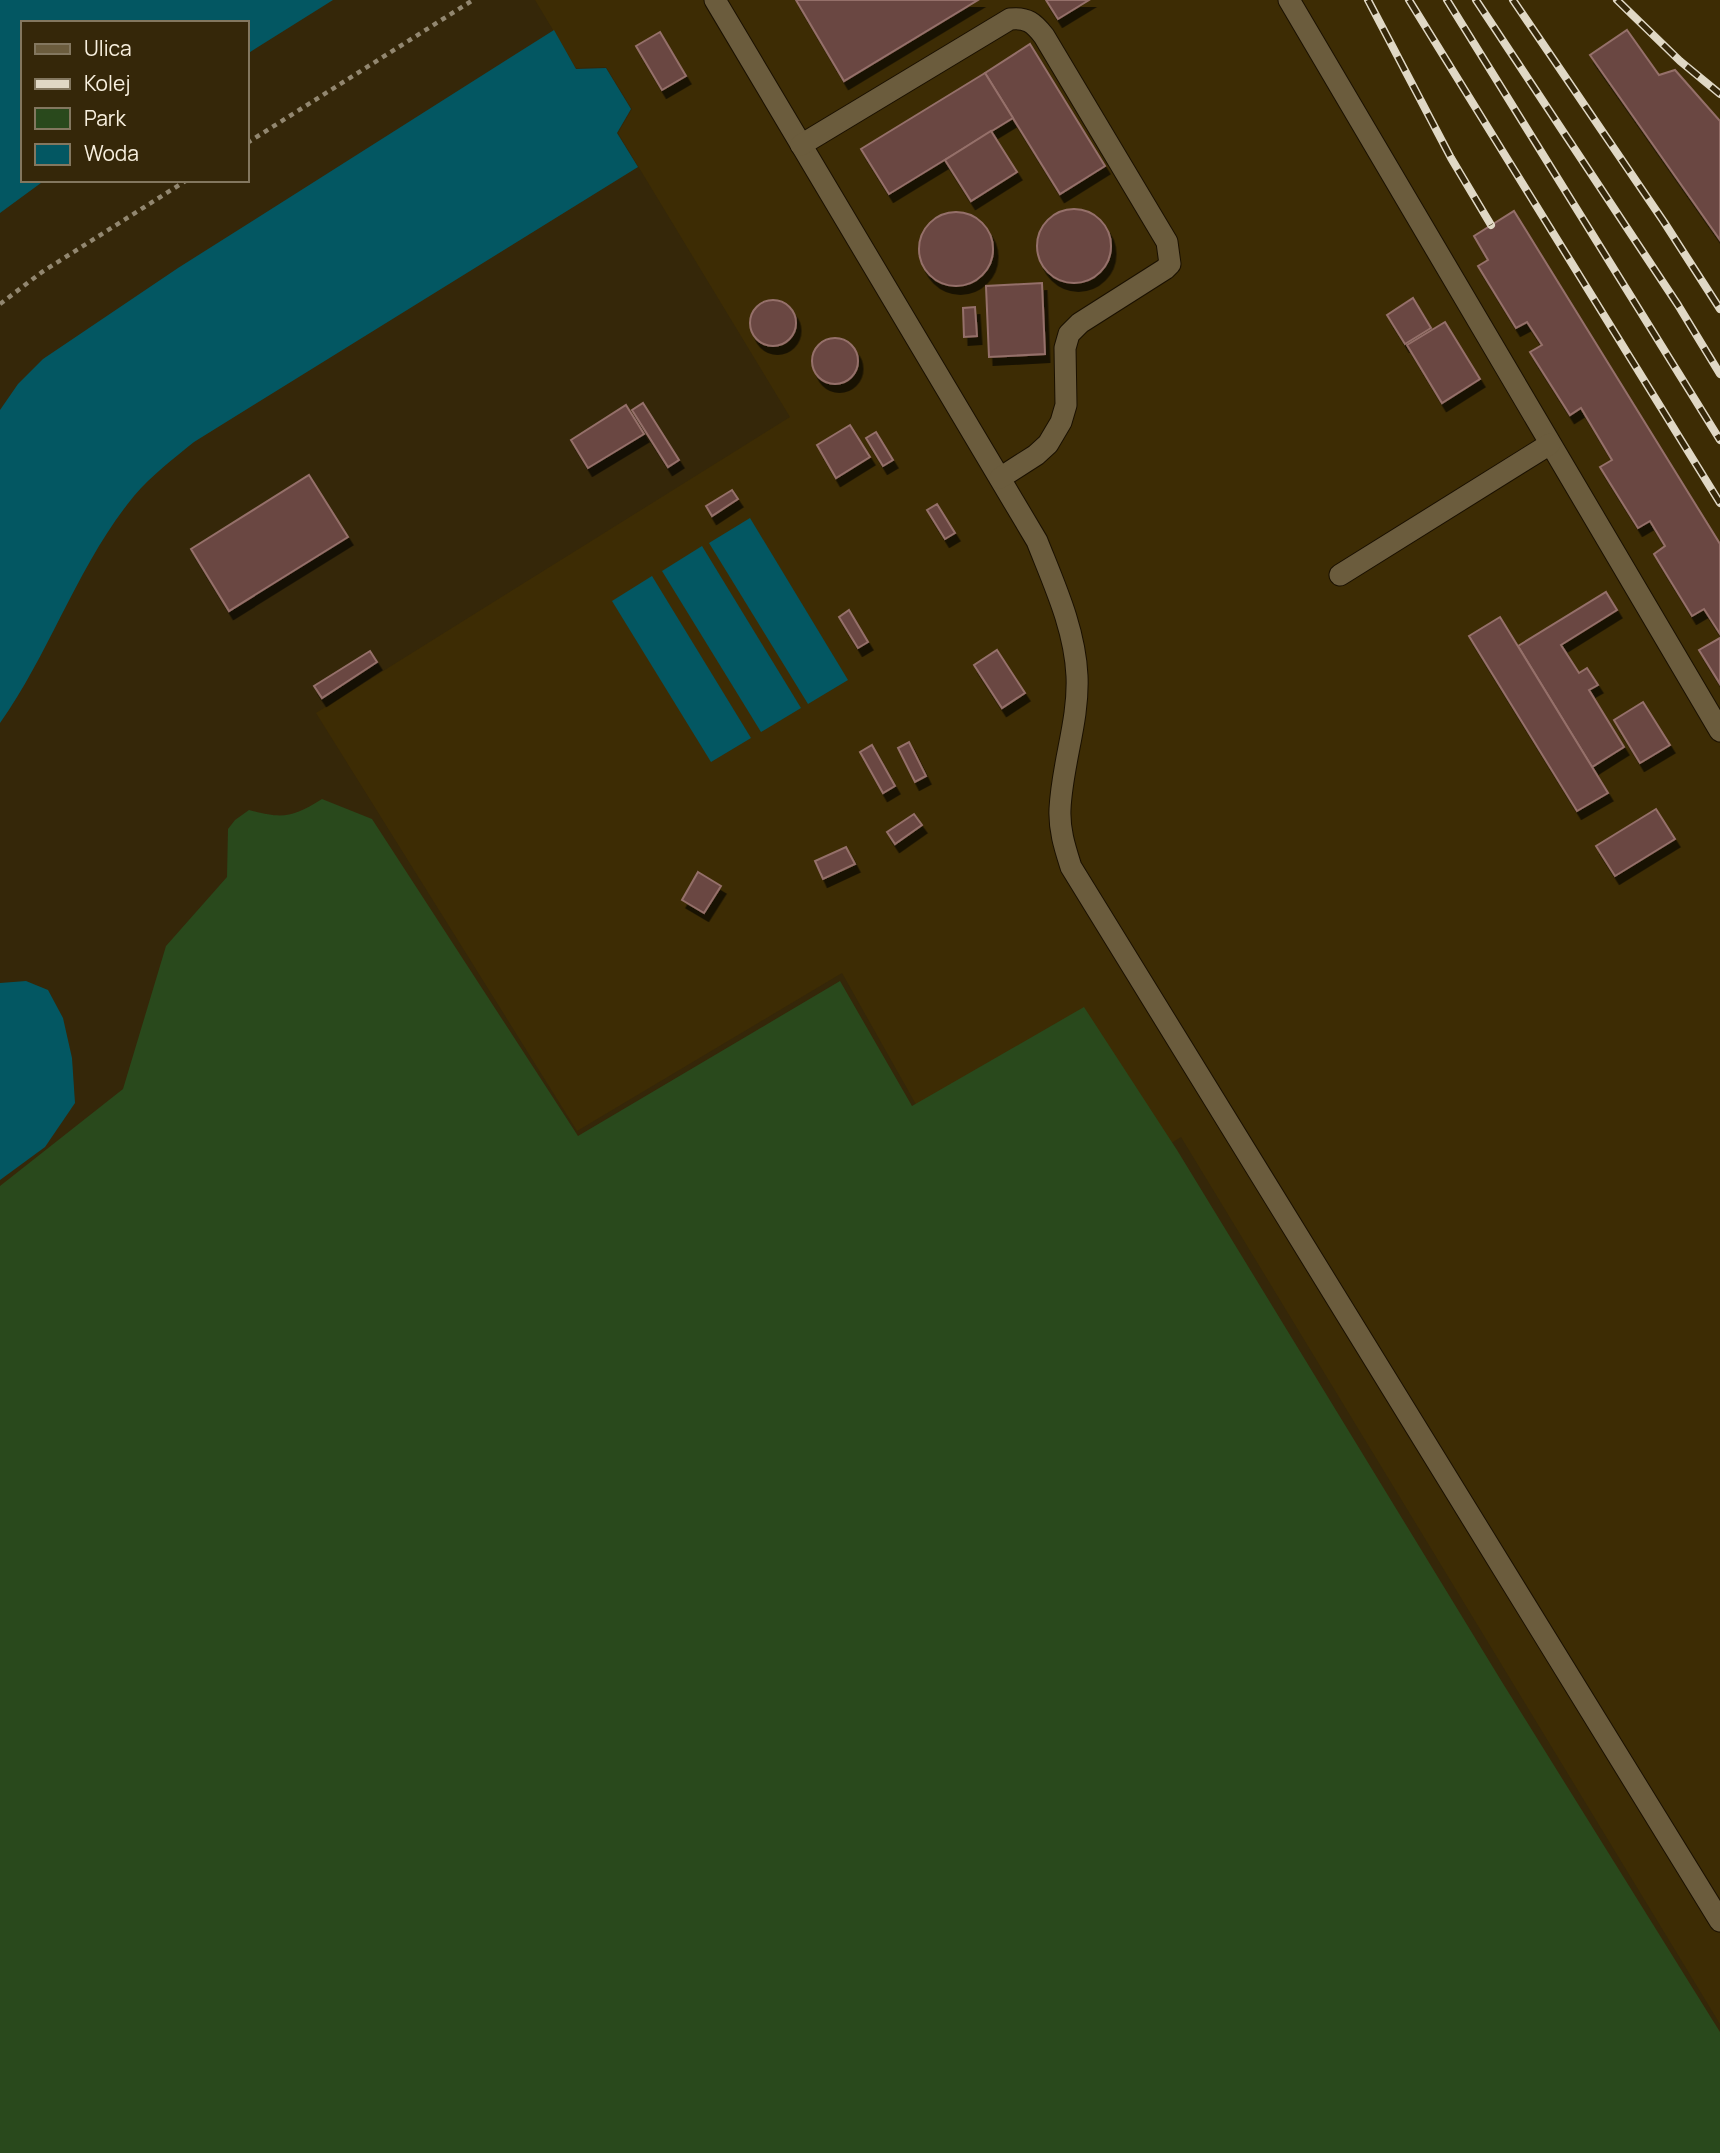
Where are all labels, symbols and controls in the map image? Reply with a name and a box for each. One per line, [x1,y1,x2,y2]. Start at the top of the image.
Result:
legend [21,21,248,182]
text: Ulica [84,34,132,62]
text: Kolej [84,69,130,97]
text: Park [84,104,126,132]
text: Woda [84,139,139,167]

